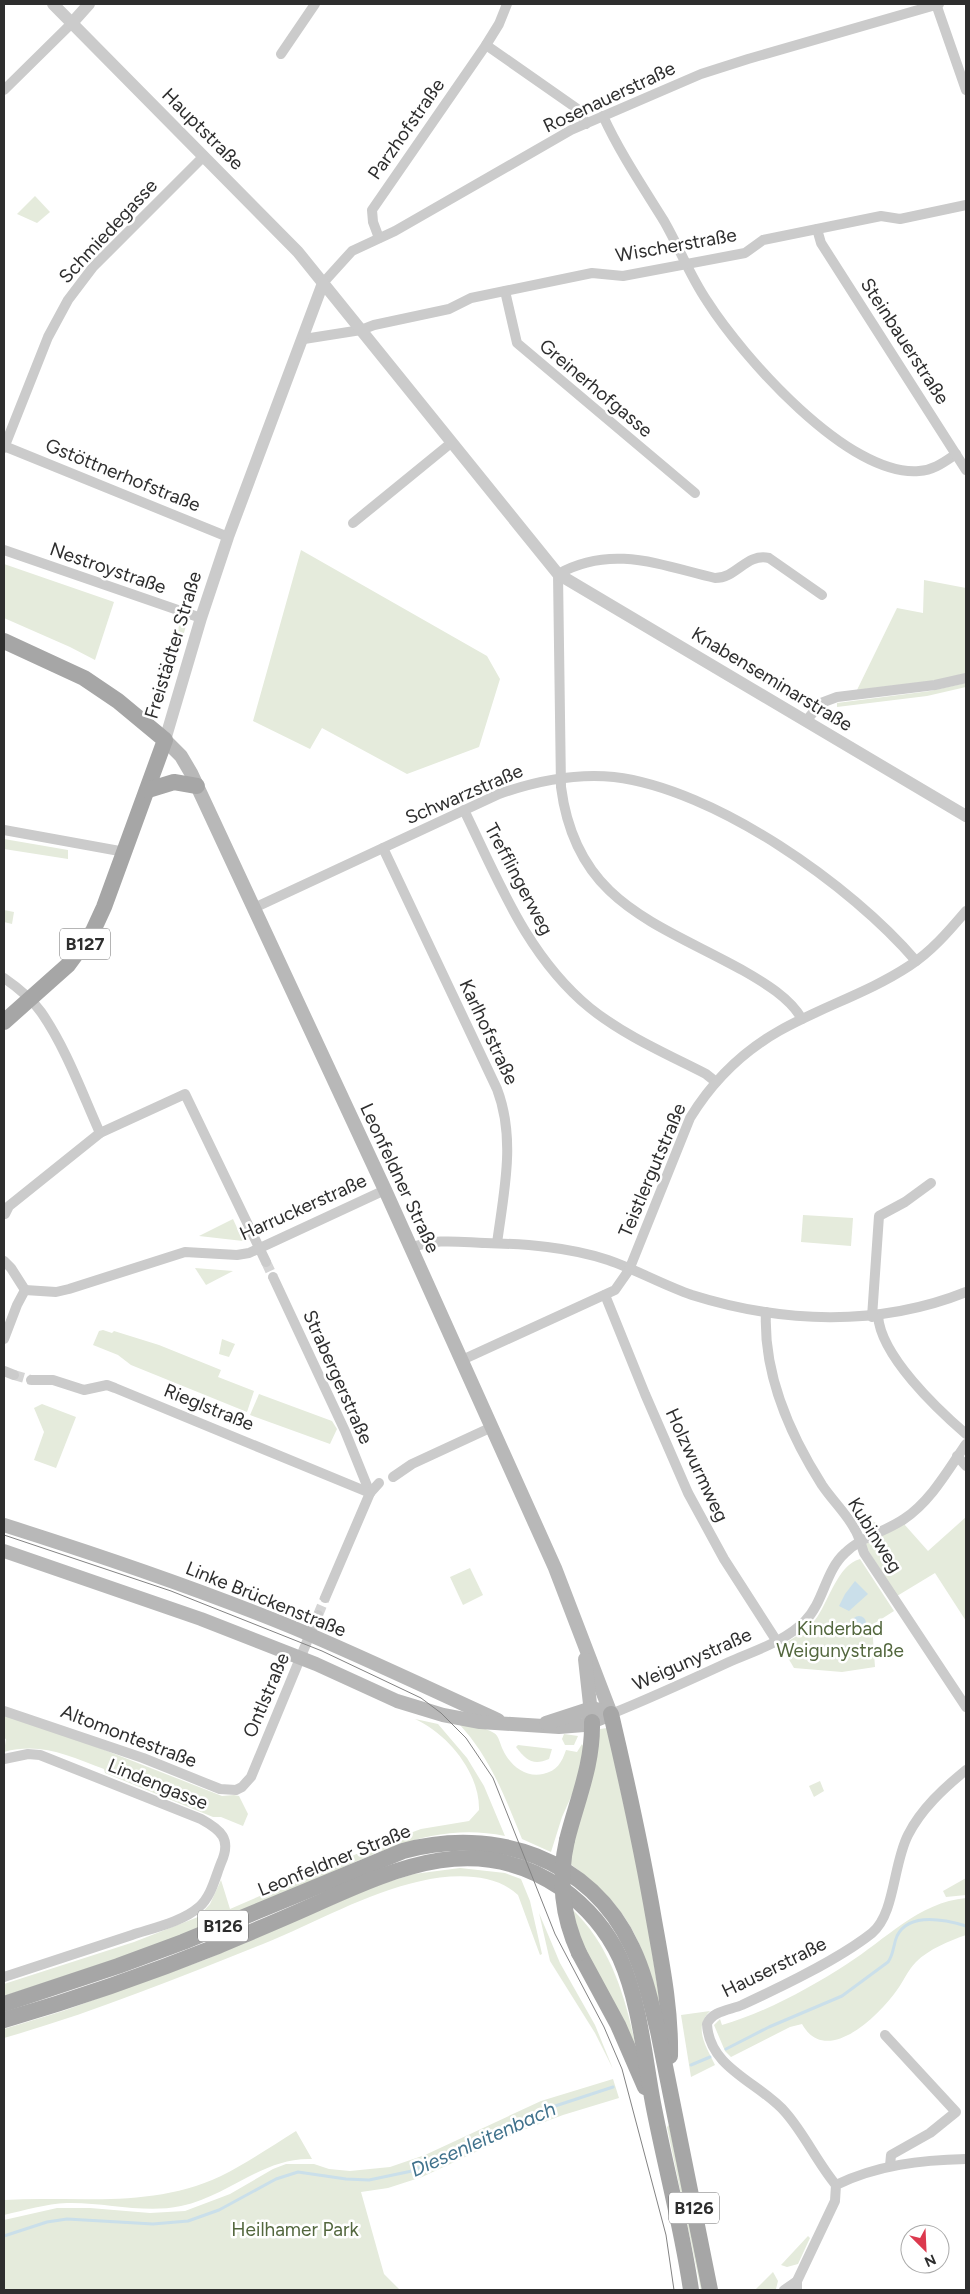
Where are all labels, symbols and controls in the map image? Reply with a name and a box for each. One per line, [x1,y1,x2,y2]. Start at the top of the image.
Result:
street label: Rosenauerstraße [539,56,679,138]
street label: Parzhofstraße [363,74,449,184]
street label: Hauptstraße [157,83,249,175]
street label: Schmiedegasse [54,174,162,288]
street label: Wischerstraße [614,223,738,267]
street label: Steinbauerstraße [856,274,954,408]
street label: Greinerhofgasse [535,334,657,442]
street label: Gstöttnerhofstraße [42,433,204,517]
street label: Nestroystraße [47,537,169,599]
street label: Freistädter Straße [140,569,206,721]
street label: Knabenseminarstraße [687,622,857,736]
street label: Schwarzstraße [402,759,526,829]
street label: Trefflingerweg [480,819,558,939]
road number: B127 [60,929,110,960]
street label: Karlhofstraße [455,976,523,1088]
street label: Leonfeldner Straße [355,1099,445,1257]
street label: Teistlergutstraße [613,1100,691,1240]
street label: Harruckerstraße [236,1169,370,1245]
street label: Strabergerstraße [298,1307,378,1447]
street label: Rieglstraße [161,1378,257,1436]
street label: Holzwurmweg [661,1404,733,1526]
street label: Kubinweg [843,1493,907,1577]
street label: Linke Brückenstraße [182,1556,350,1642]
park label: Kinderbad Weigunystraße [776,1617,904,1662]
street label: Weigunystraße [629,1623,755,1695]
street label: Ontlstraße [238,1649,294,1741]
street label: Altomontestraße [58,1700,200,1772]
street label: Lindengasse [105,1753,211,1815]
street label: Leonfeldner Straße [254,1819,414,1901]
road number: B126 [198,1910,248,1942]
street label: Hauserstraße [718,1932,830,2002]
water label: Diesenleitenbach [407,2096,559,2182]
road number: B126 [669,2192,719,2224]
park label: Heilhamer Park [231,2218,359,2241]
north arrow [900,2224,950,2274]
text: N [922,2250,938,2270]

